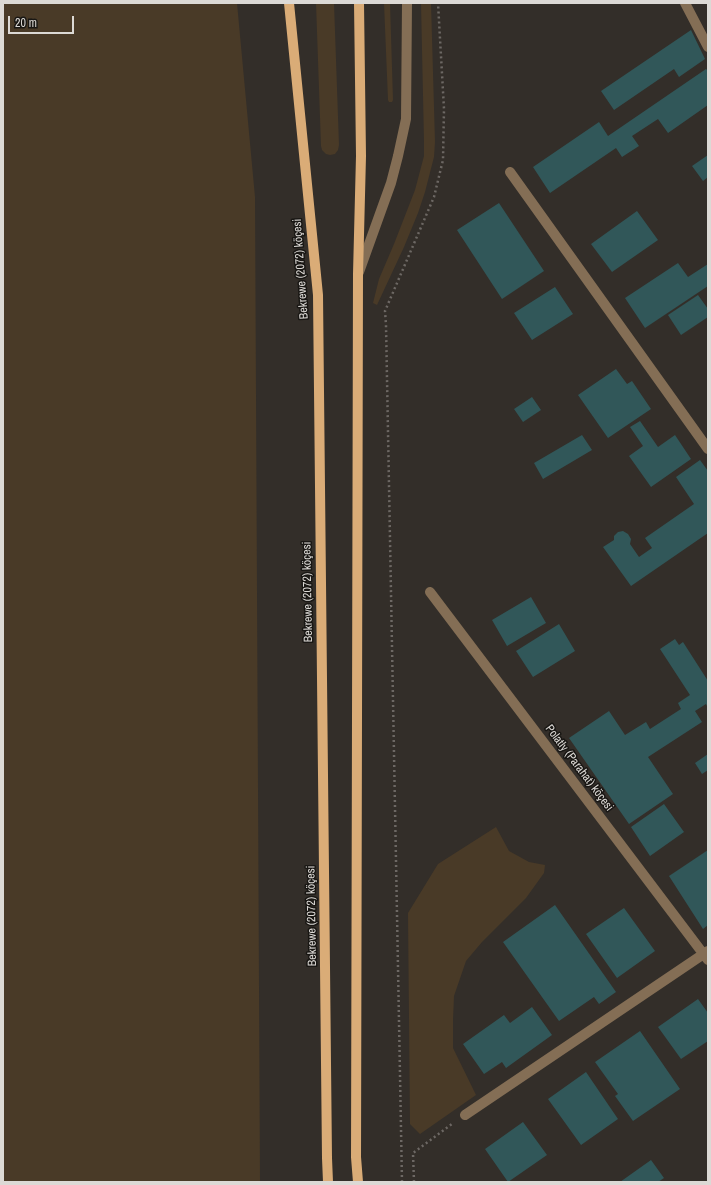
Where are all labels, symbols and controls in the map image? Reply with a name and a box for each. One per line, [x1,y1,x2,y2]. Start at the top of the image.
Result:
scale bar [10,8,76,34]
text: 20 m [15,15,37,31]
street label: Bekrewe (2072) köçesi [290,218,312,320]
street label: Bekrewe (2072) köçesi [300,542,316,642]
street label: Polatly (Parahat) köçesi [542,722,616,814]
street label: Bekrewe (2072) köçesi [304,866,320,966]

